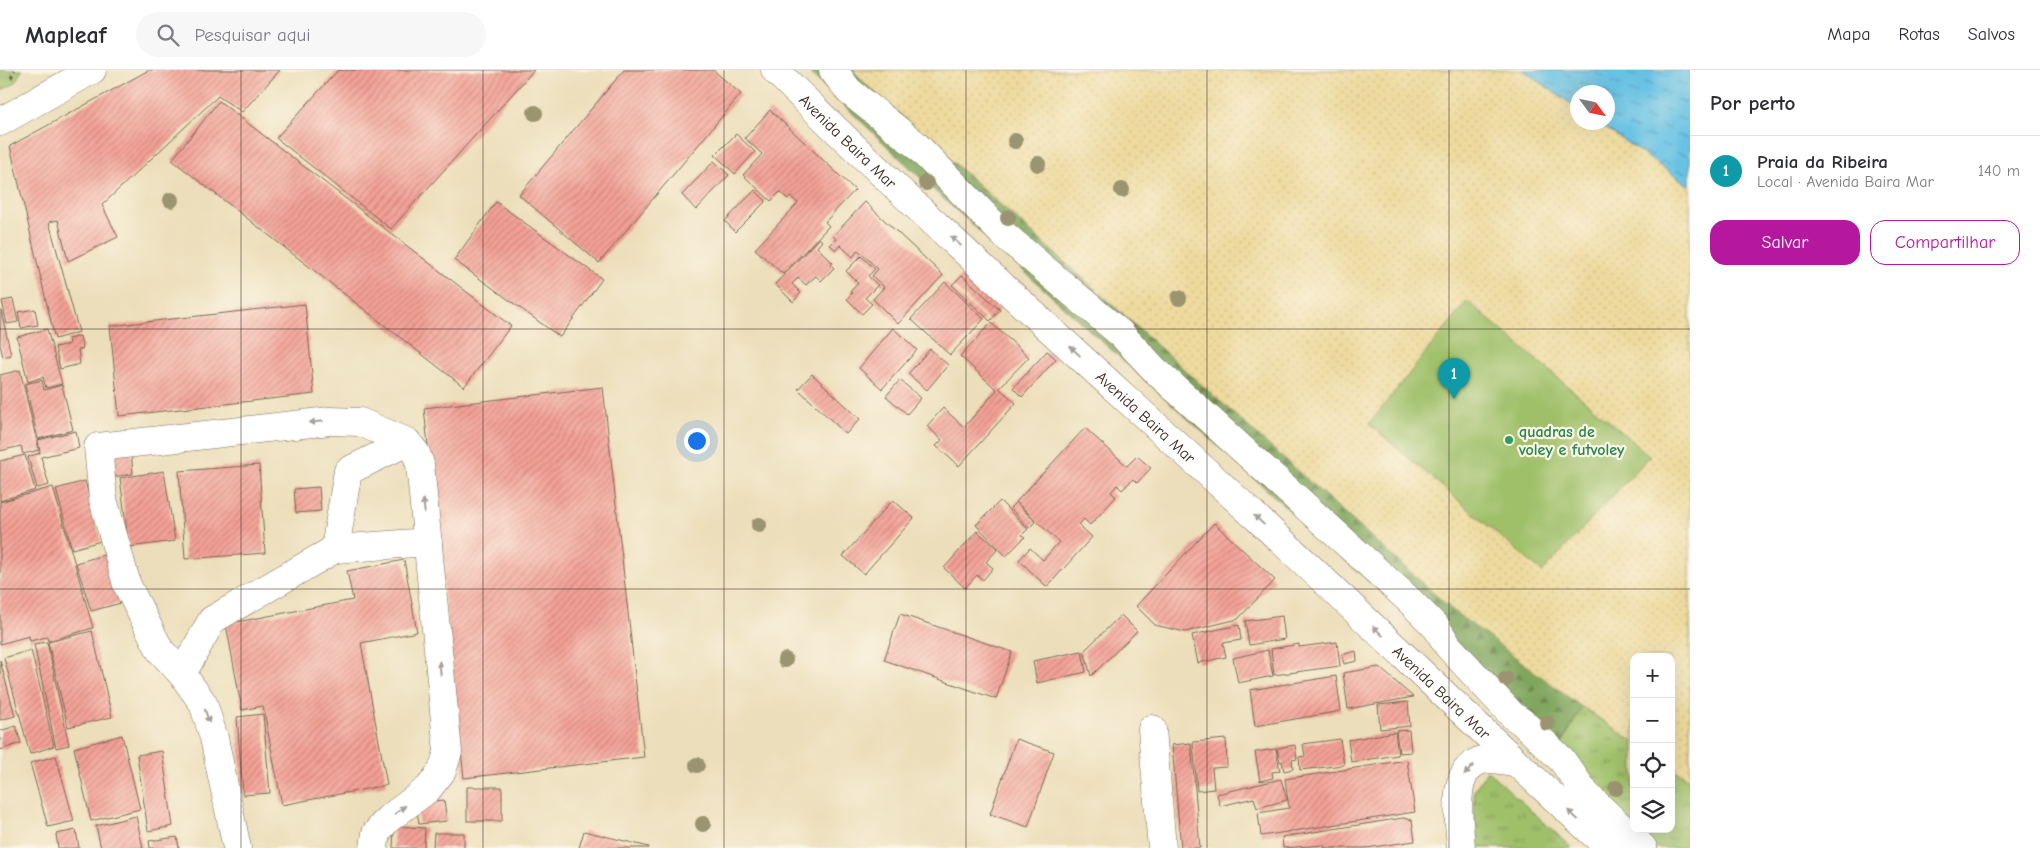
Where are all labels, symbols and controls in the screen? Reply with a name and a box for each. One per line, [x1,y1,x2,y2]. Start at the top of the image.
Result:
search box [136,12,486,57]
text: Mapleaf [25,21,106,49]
icon: search [154,21,182,49]
text: Pesquisar aqui [194,24,311,46]
text: Mapa [1827,24,1871,45]
text: Rotas [1899,24,1940,45]
text: Salvos [1968,24,2015,45]
north arrow [1570,85,1615,130]
street label: Avenida Baira Mar [795,91,900,193]
text: Por perto [1710,91,1795,115]
text: Praia da Ribeira [1757,151,1888,173]
text: 1 [1723,162,1729,180]
text: 140 m [1978,162,2020,180]
text: Local · Avenida Baira Mar [1757,173,1934,191]
button: Salvar [1710,220,1860,265]
button: Compartilhar [1870,220,2020,265]
one-way arrow [950,235,962,247]
one-way arrow [1070,345,1082,357]
pin: 1 [1438,358,1470,399]
street label: Avenida Baira Mar [1092,368,1199,468]
one-way arrow [308,418,324,426]
place label: quadras de voley e futvoley [1518,423,1625,459]
your location [684,428,710,454]
marker: quadras de voley e futvoley [1503,434,1515,446]
one-way arrow [420,497,428,513]
one-way arrow [1254,514,1266,526]
one-way arrow [1373,625,1385,637]
street label: Avenida Baira Mar [1389,642,1494,744]
map controls [1630,653,1675,833]
button: + [1630,653,1675,698]
one-way arrow [436,659,444,675]
button: − [1630,698,1675,743]
one-way arrow [203,708,211,723]
button: locate [1630,743,1675,788]
one-way arrow [1464,763,1475,776]
button: layers [1630,788,1675,833]
one-way arrow [393,805,407,815]
one-way arrow [1568,809,1580,821]

